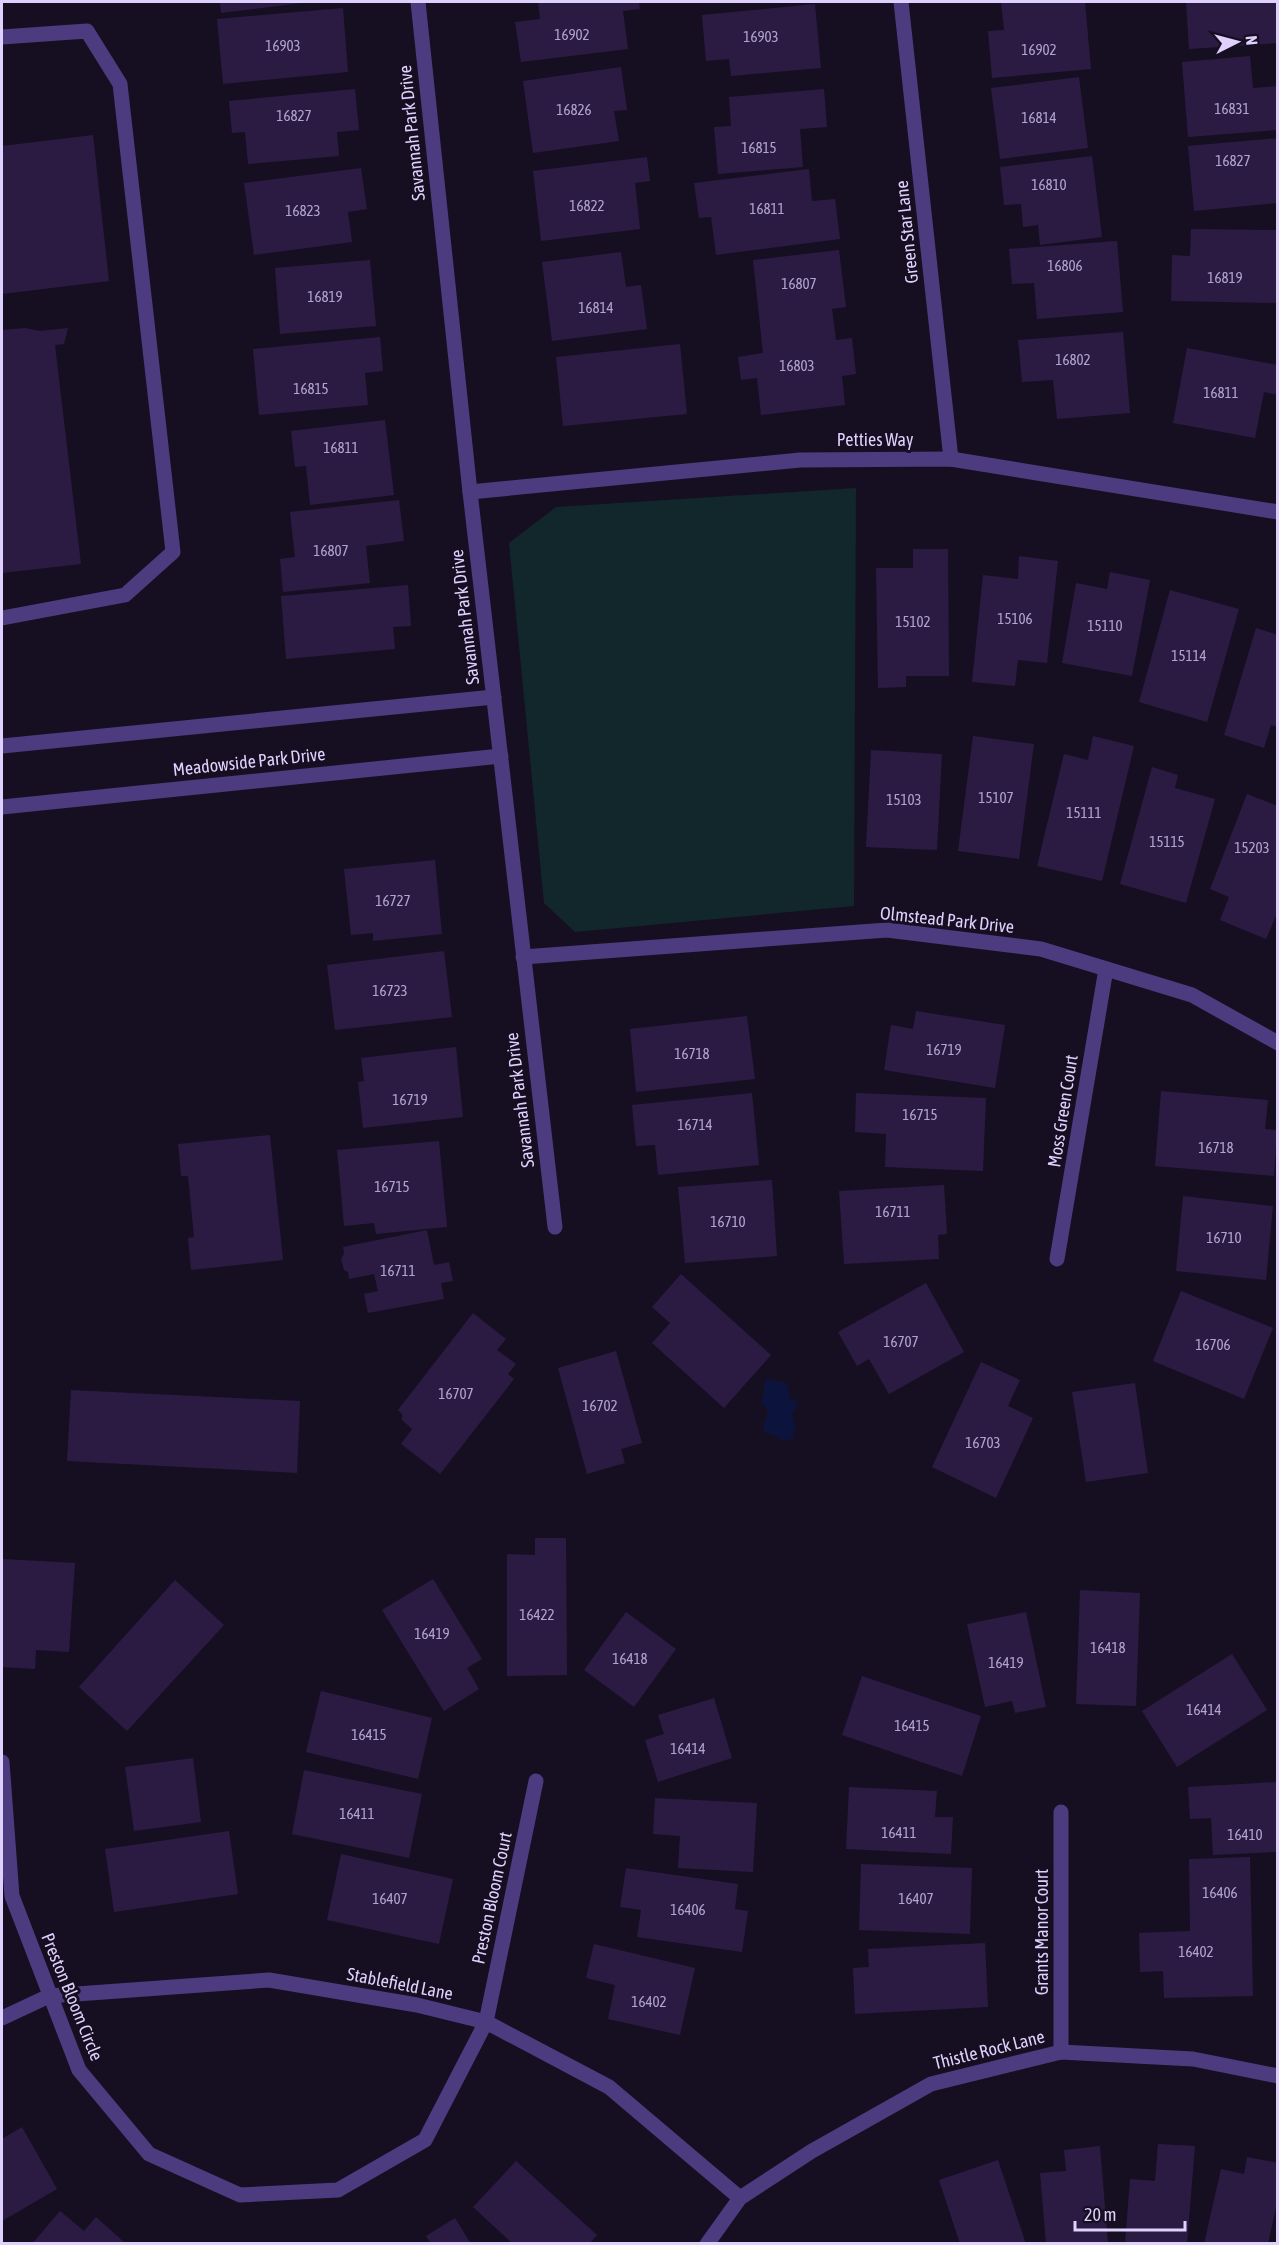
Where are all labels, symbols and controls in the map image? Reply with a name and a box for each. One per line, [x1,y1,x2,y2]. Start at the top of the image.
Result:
north arrow [1207,12,1267,72]
house number: 16902 [554,26,590,43]
house number: 16903 [743,28,779,45]
text: N [1242,35,1261,46]
house number: 16903 [265,37,301,54]
house number: 16902 [1021,41,1057,58]
street label: Savannah Park Drive [394,64,429,202]
house number: 16831 [1214,100,1250,117]
house number: 16826 [556,101,592,118]
house number: 16827 [276,107,312,124]
house number: 16814 [1021,109,1057,126]
house number: 16815 [741,139,777,156]
house number: 16827 [1215,152,1251,169]
house number: 16810 [1031,176,1067,193]
street label: Green Star Lane [891,180,922,285]
house number: 16822 [569,197,605,214]
house number: 16811 [749,200,785,217]
house number: 16823 [285,202,321,219]
house number: 16806 [1047,257,1083,274]
house number: 16819 [1207,269,1243,286]
house number: 16807 [781,275,817,292]
house number: 16819 [307,288,343,305]
house number: 16814 [578,299,614,316]
house number: 16802 [1055,351,1091,368]
house number: 16803 [779,357,815,374]
house number: 16815 [293,380,329,397]
house number: 16811 [1203,384,1239,401]
street label: Petties Way [837,429,913,450]
house number: 16811 [323,439,359,456]
house number: 16807 [313,542,349,559]
street label: Savannah Park Drive [446,548,483,686]
house number: 15106 [997,610,1033,627]
house number: 15102 [895,613,931,630]
house number: 15110 [1087,617,1123,634]
house number: 15114 [1171,647,1207,664]
street label: Meadowside Park Drive [172,743,326,780]
house number: 15107 [978,789,1014,806]
house number: 15103 [886,791,922,808]
house number: 15111 [1066,804,1102,821]
house number: 15115 [1149,833,1185,850]
house number: 15203 [1234,839,1270,856]
house number: 16727 [375,892,411,909]
street label: Olmstead Park Drive [879,902,1015,937]
house number: 16723 [372,982,408,999]
street label: Savannah Park Drive [501,1031,538,1169]
house number: 16719 [926,1041,962,1058]
house number: 16718 [674,1045,710,1062]
street label: Moss Green Court [1043,1053,1082,1169]
house number: 16719 [392,1091,428,1108]
house number: 16715 [902,1106,938,1123]
house number: 16714 [677,1116,713,1133]
house number: 16718 [1198,1139,1234,1156]
house number: 16715 [374,1178,410,1195]
house number: 16711 [875,1203,911,1220]
house number: 16710 [710,1213,746,1230]
house number: 16710 [1206,1229,1242,1246]
house number: 16711 [380,1262,416,1279]
house number: 16707 [883,1333,919,1350]
house number: 16706 [1195,1336,1231,1353]
house number: 16707 [438,1385,474,1402]
house number: 16702 [582,1397,618,1414]
house number: 16703 [965,1434,1001,1451]
house number: 16422 [519,1606,555,1623]
house number: 16419 [414,1625,450,1642]
house number: 16418 [1090,1639,1126,1656]
house number: 16418 [612,1650,648,1667]
house number: 16419 [988,1654,1024,1671]
house number: 16414 [1186,1701,1222,1718]
house number: 16415 [894,1717,930,1734]
house number: 16415 [351,1726,387,1743]
house number: 16414 [670,1740,706,1757]
house number: 16411 [339,1805,375,1822]
house number: 16411 [881,1824,917,1841]
house number: 16410 [1227,1826,1263,1843]
street label: Preston Bloom Court [467,1830,516,1966]
street label: Grants Manor Court [1031,1869,1052,1995]
house number: 16406 [1202,1884,1238,1901]
house number: 16407 [372,1890,408,1907]
house number: 16407 [898,1890,934,1907]
house number: 16406 [670,1901,706,1918]
street label: Preston Bloom Circle [37,1930,108,2064]
house number: 16402 [1178,1943,1214,1960]
street label: Stablefield Lane [345,1963,455,2004]
house number: 16402 [631,1993,667,2010]
street label: Thistle Rock Lane [931,2026,1047,2073]
scale bar [1075,2194,1184,2232]
text: 20 m [1084,2204,1116,2225]

